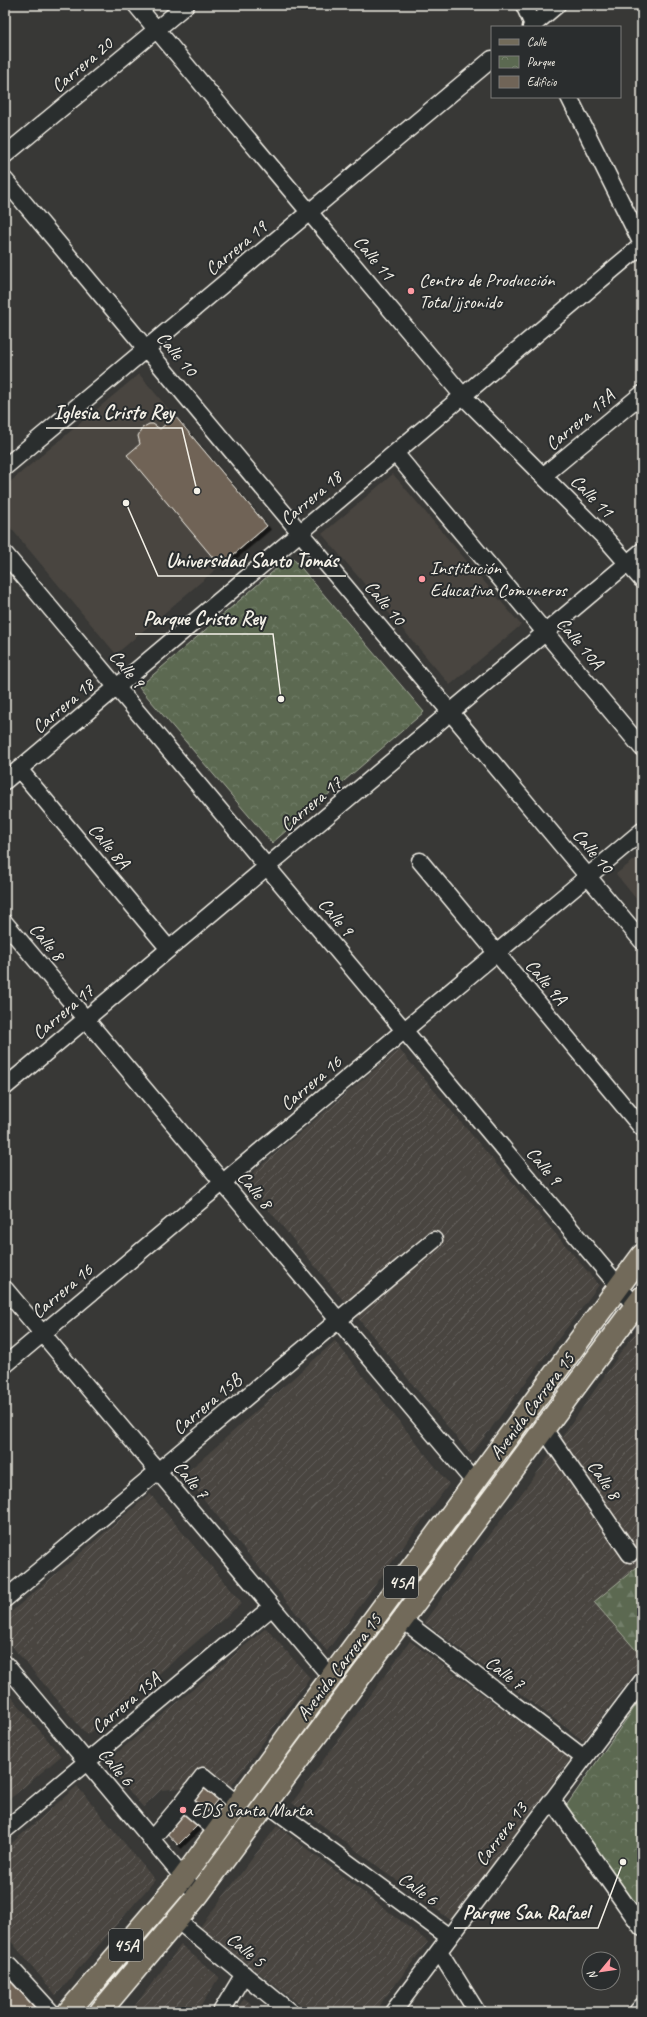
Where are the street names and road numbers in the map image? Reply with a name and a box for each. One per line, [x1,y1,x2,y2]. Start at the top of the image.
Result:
street label: Carrera 20 [46,31,119,98]
street label: Carrera 19 [200,214,273,281]
street label: Calle 11 [348,231,401,287]
street label: Calle 10 [151,327,204,383]
street label: Carrera 17A [540,383,621,456]
street label: Carrera 18 [275,464,349,531]
street label: Calle 11 [565,469,620,524]
street label: Calle 10 [359,576,412,632]
street label: Calle 10A [551,612,610,675]
street label: Calle 9 [104,645,151,694]
street label: Carrera 18 [27,672,101,739]
street label: Carrera 17 [275,770,348,837]
street label: Calle 8A [83,818,136,875]
street label: Calle 10 [567,824,620,880]
street label: Calle 9 [313,893,360,942]
street label: Calle 8 [24,918,72,968]
street label: Calle 9A [520,954,573,1011]
street label: Carrera 17 [27,978,100,1045]
street label: Carrera 16 [275,1049,348,1116]
street label: Calle 9 [521,1142,568,1191]
street label: Calle 8 [232,1166,280,1216]
street label: Carrera 16 [26,1257,99,1324]
street label: Avenida Carrera 15 [484,1347,581,1464]
street label: Carrera 15B [167,1367,247,1440]
street label: Calle 8 [582,1455,628,1507]
street label: Calle 7 [168,1456,215,1505]
road number: 45A [384,1566,418,1598]
street label: Avenida Carrera 15 [291,1608,388,1725]
street label: Calle 7 [481,1650,531,1696]
street label: Carrera 15A [86,1666,167,1739]
street label: Calle 6 [93,1743,140,1792]
street label: Carrera 13 [469,1796,534,1871]
street label: Calle 6 [394,1867,444,1912]
street label: Calle 5 [222,1927,271,1974]
road number: 45A [109,1929,143,1961]

